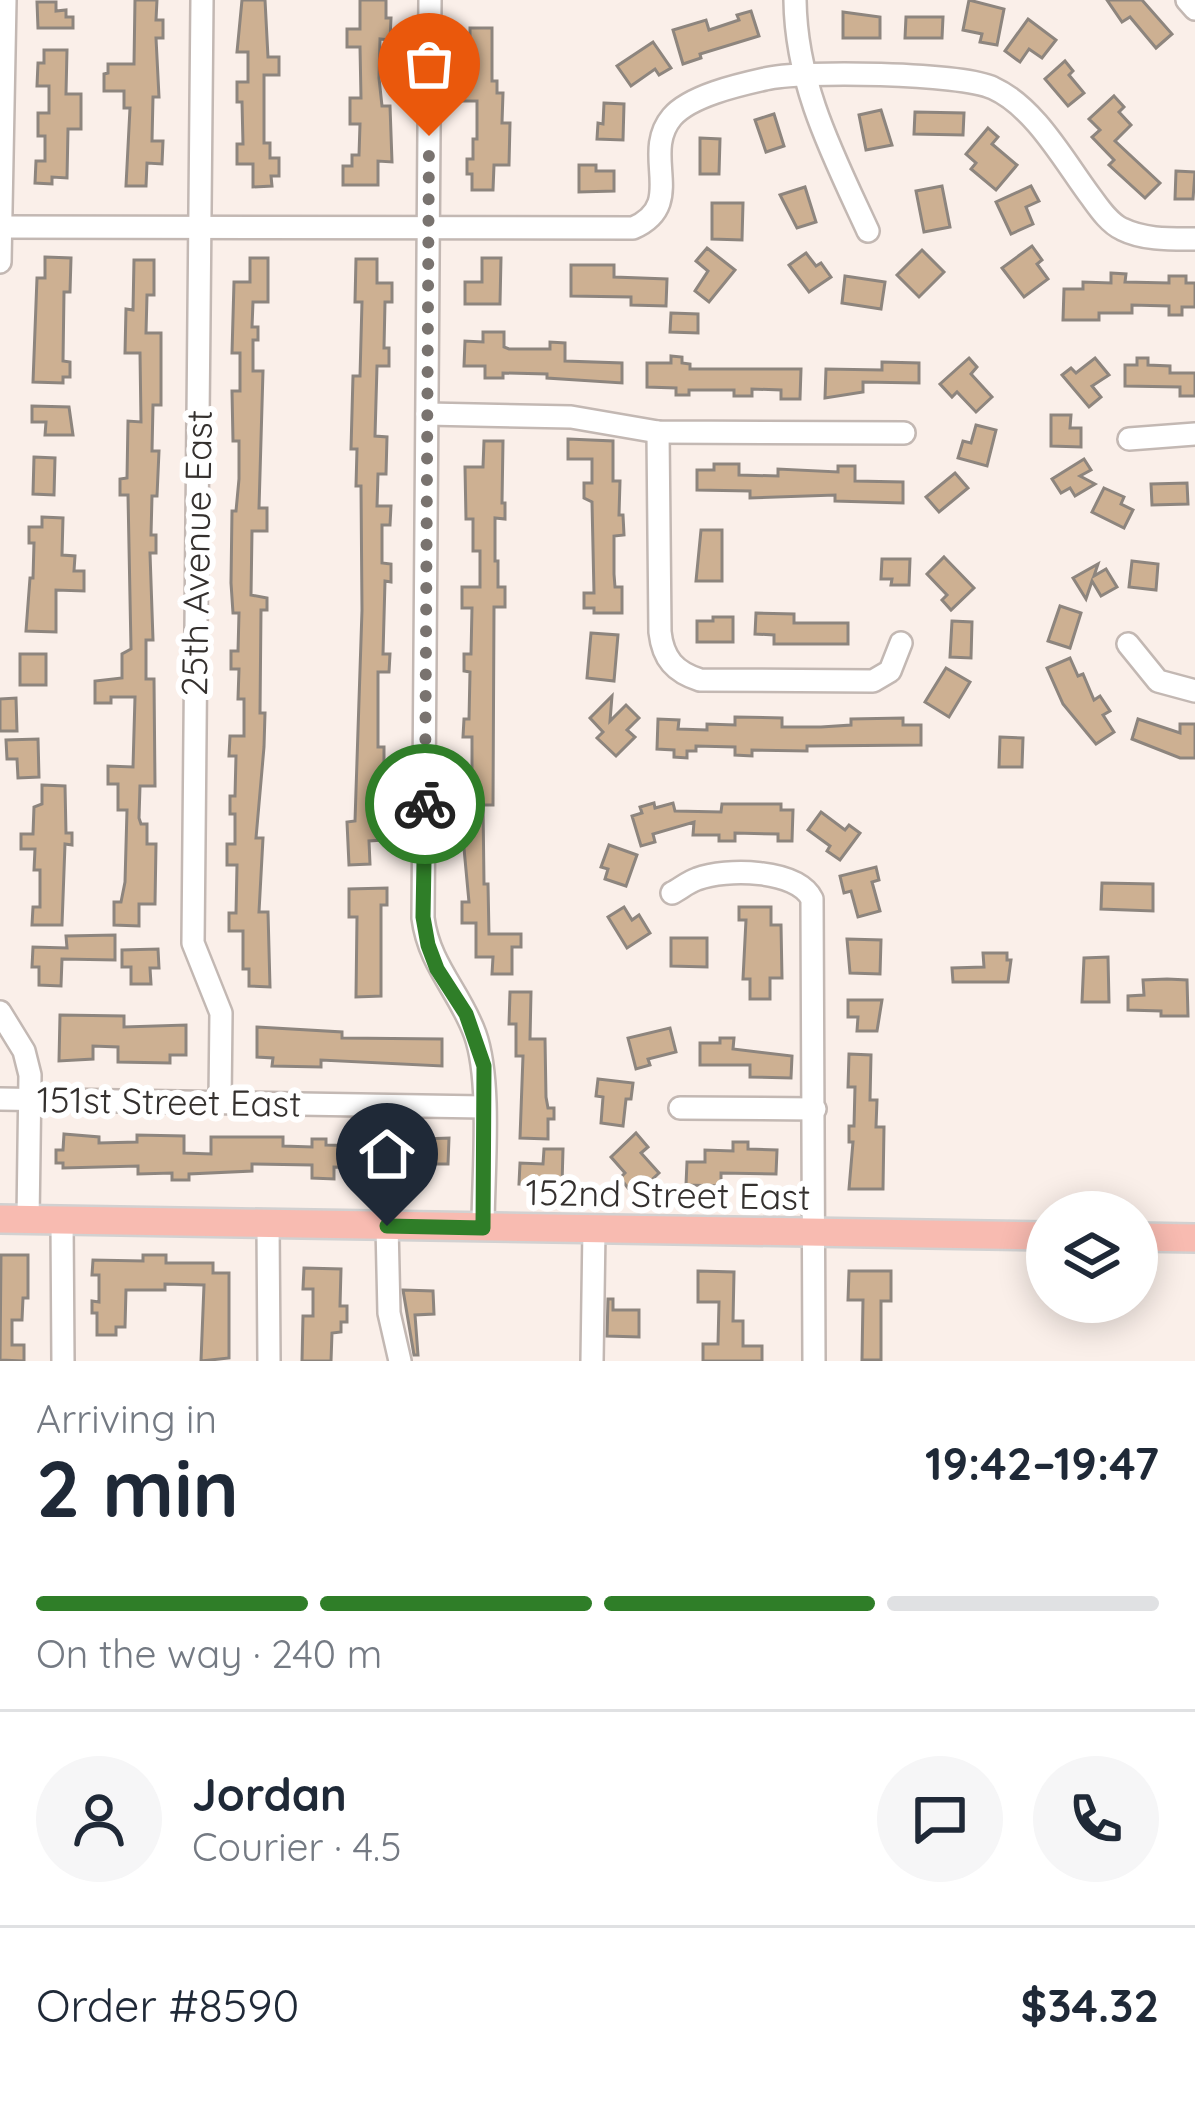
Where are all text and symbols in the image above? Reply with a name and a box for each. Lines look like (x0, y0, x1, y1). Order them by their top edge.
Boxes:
pin (378, 13, 480, 136)
icon: bag (396, 31, 462, 97)
street label: 25th Avenue East (171, 409, 221, 697)
courier (365, 744, 485, 864)
icon: bike (392, 771, 458, 837)
street label: 151st Street East (36, 1076, 302, 1126)
pin (336, 1103, 438, 1226)
icon: home (354, 1121, 420, 1187)
street label: 152nd Street East (525, 1169, 811, 1219)
map controls (1026, 1191, 1158, 1323)
button: layers (1026, 1191, 1158, 1323)
text: Arriving in (36, 1394, 217, 1443)
text: 19:42–19:47 (925, 1435, 1159, 1491)
text: 2 min (36, 1439, 239, 1537)
text: On the way · 240 m (36, 1629, 382, 1678)
button: person (36, 1756, 162, 1882)
button: chat (877, 1756, 1003, 1882)
button: phone (1033, 1756, 1159, 1882)
text: Jordan (192, 1766, 347, 1822)
text: Courier · 4.5 (192, 1822, 401, 1871)
text: Order #8590 (36, 1977, 299, 2033)
text: $34.32 (1021, 1977, 1159, 2033)

